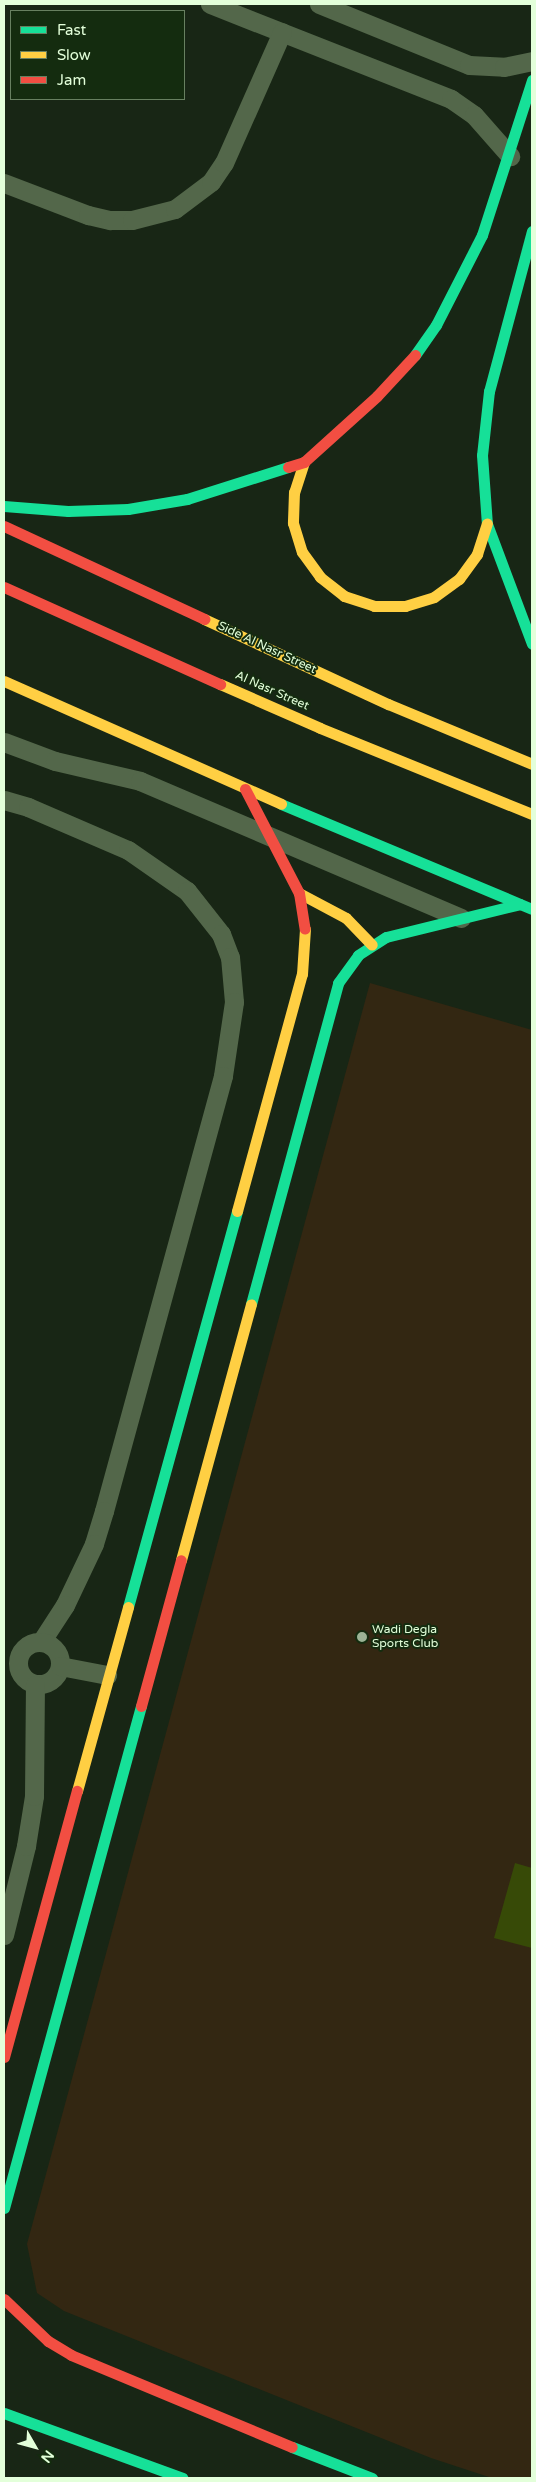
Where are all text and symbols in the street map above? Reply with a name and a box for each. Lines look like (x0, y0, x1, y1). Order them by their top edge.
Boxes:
legend (10, 10, 185, 100)
text: Fast (57, 21, 86, 39)
text: Slow (57, 46, 91, 64)
text: Jam (57, 71, 86, 89)
street label: Side Al Nasr Street (216, 619, 318, 677)
street label: Al Nasr Street (233, 668, 311, 714)
place label: Wadi Degla Sports Club (372, 1623, 438, 1651)
marker: Wadi Degla Sports Club (356, 1631, 368, 1643)
north arrow (10, 2422, 60, 2472)
text: N (37, 2447, 57, 2466)

